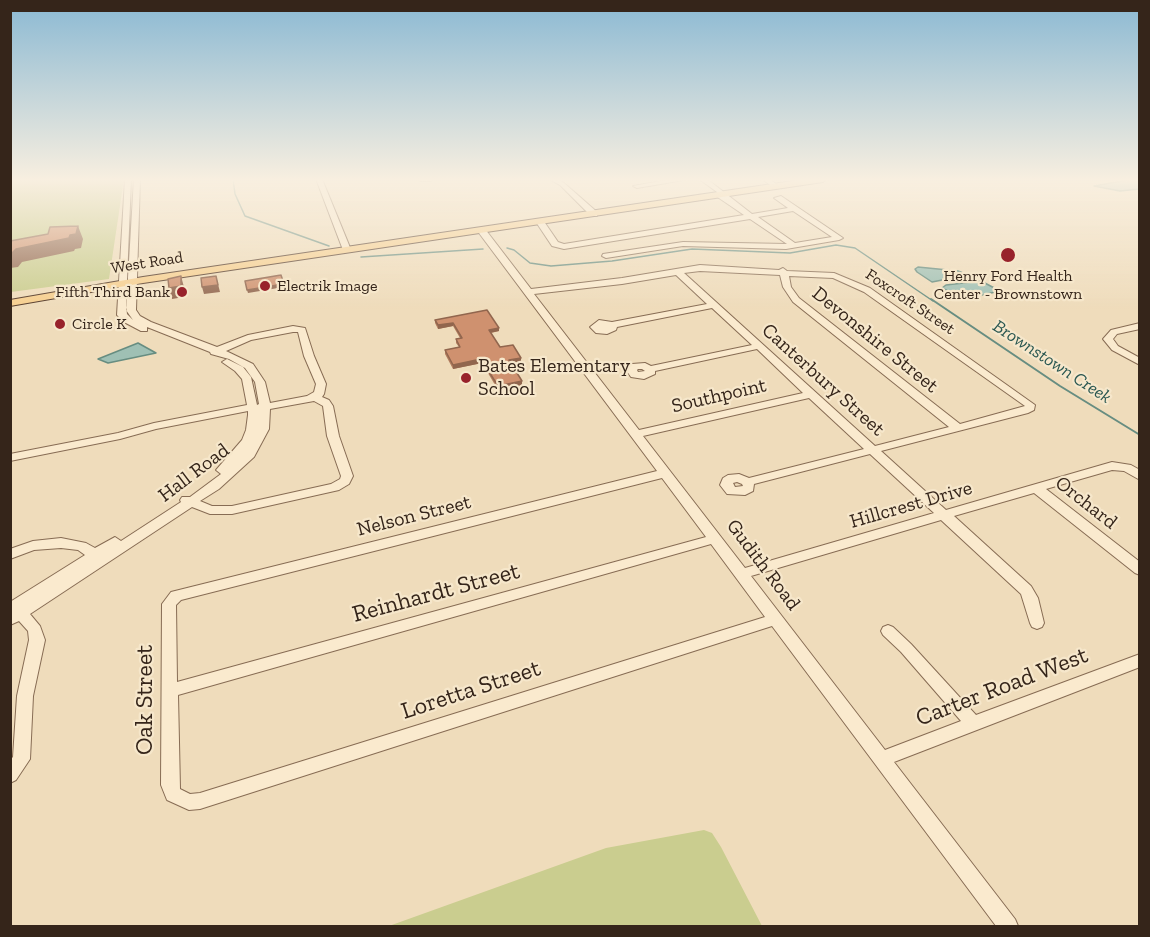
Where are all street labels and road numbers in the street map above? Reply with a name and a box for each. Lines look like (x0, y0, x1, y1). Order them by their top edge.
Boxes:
street label: West Road (110, 248, 184, 278)
street label: Foxcroft Street (862, 265, 958, 339)
street label: Devonshire Street (807, 282, 943, 398)
street label: Canterbury Street (757, 319, 889, 441)
street label: Southpoint (669, 373, 769, 419)
street label: Hall Road (154, 439, 234, 507)
street label: Orchard (1050, 471, 1122, 535)
street label: Hillcrest Drive (847, 476, 975, 534)
street label: Nelson Street (354, 490, 474, 542)
street label: Gudith Road (721, 515, 805, 615)
street label: Reinhardt Street (349, 557, 523, 629)
street label: Carter Road West (912, 641, 1092, 733)
street label: Oak Street (131, 645, 159, 755)
street label: Loretta Street (398, 654, 544, 726)

